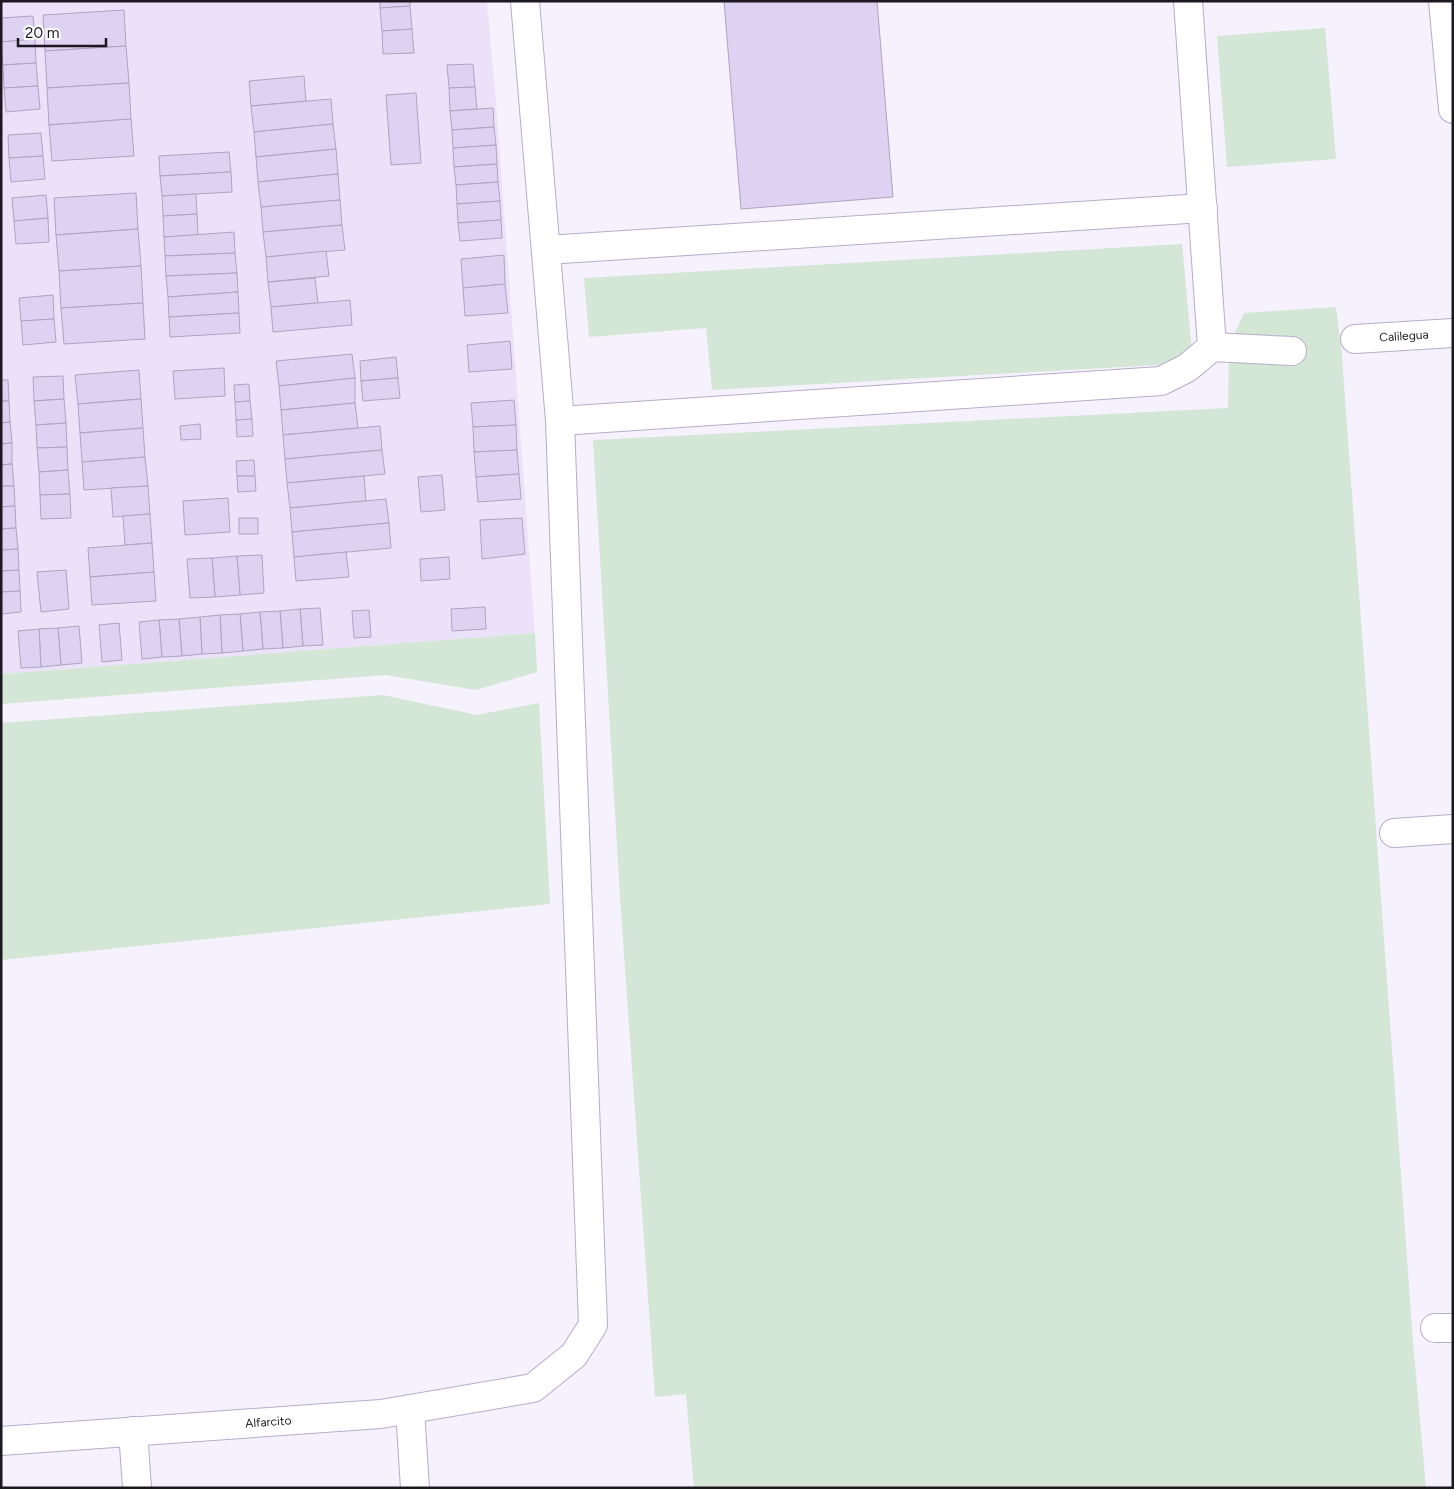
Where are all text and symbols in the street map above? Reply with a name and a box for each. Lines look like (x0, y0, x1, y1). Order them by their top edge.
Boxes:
scale bar (18, 15, 105, 47)
text: 20 m (25, 24, 59, 42)
street label: Calilegua (1379, 328, 1429, 344)
street label: Alfarcito (245, 1413, 292, 1431)

